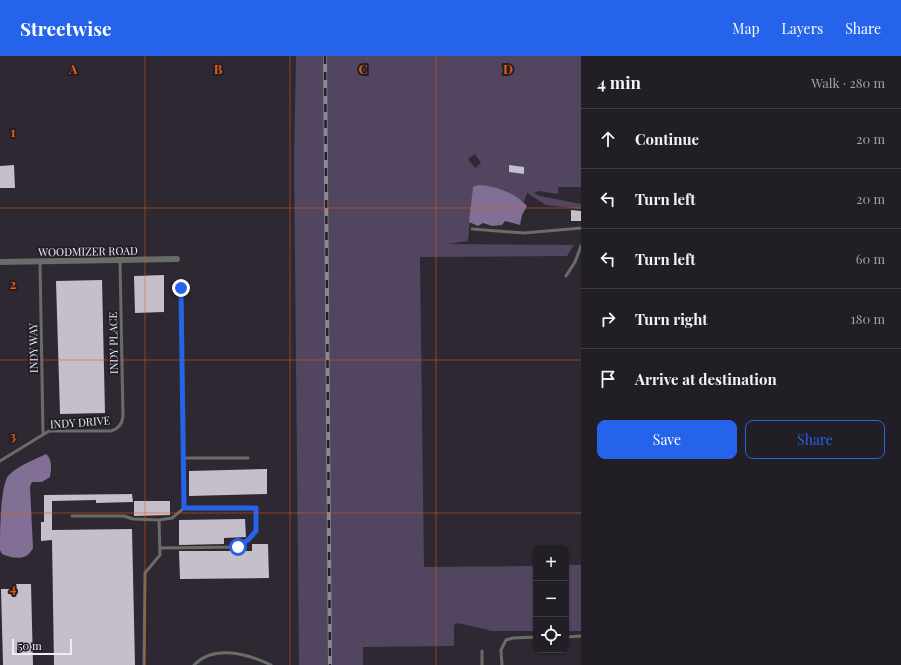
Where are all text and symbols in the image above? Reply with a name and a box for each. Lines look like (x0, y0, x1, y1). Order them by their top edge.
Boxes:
text: Streetwise (20, 15, 112, 41)
text: Map (732, 19, 760, 38)
text: Layers (782, 19, 823, 38)
text: Share (845, 19, 881, 38)
text: A (68, 60, 78, 77)
text: B (214, 60, 223, 77)
text: C (358, 60, 368, 77)
text: D (503, 60, 513, 77)
text: 4 min (597, 71, 641, 93)
text: Walk · 280 m (811, 74, 885, 91)
text: 1 (11, 123, 16, 140)
icon: ahead (597, 128, 619, 150)
text: Continue (635, 129, 699, 149)
text: 20 m (856, 130, 885, 147)
icon: left (597, 188, 619, 210)
text: Turn left (635, 189, 696, 209)
text: 20 m (856, 190, 885, 207)
street label: WOODMIZER ROAD (37, 243, 138, 259)
icon: left (597, 248, 619, 270)
text: Turn left (635, 249, 696, 269)
text: 60 m (856, 250, 885, 267)
text: 2 (10, 275, 17, 292)
route end (172, 279, 190, 297)
icon: right (597, 308, 619, 330)
text: Turn right (635, 309, 708, 329)
text: 180 m (851, 310, 885, 327)
street label: INDY PLACE (105, 312, 121, 374)
street label: INDY WAY (25, 322, 41, 373)
icon: arrive (597, 368, 619, 390)
text: Arrive at destination (635, 369, 777, 389)
street label: INDY DRIVE (49, 412, 111, 432)
button: Save (597, 420, 737, 459)
button: Share (745, 420, 885, 459)
text: 3 (10, 427, 16, 444)
route start (229, 538, 247, 556)
map controls (533, 545, 569, 653)
button: + (533, 545, 569, 581)
text: 4 (10, 579, 17, 596)
button: − (533, 581, 569, 617)
button: locate (533, 617, 569, 653)
scale bar (12, 637, 72, 656)
text: 50 m (18, 638, 42, 653)

